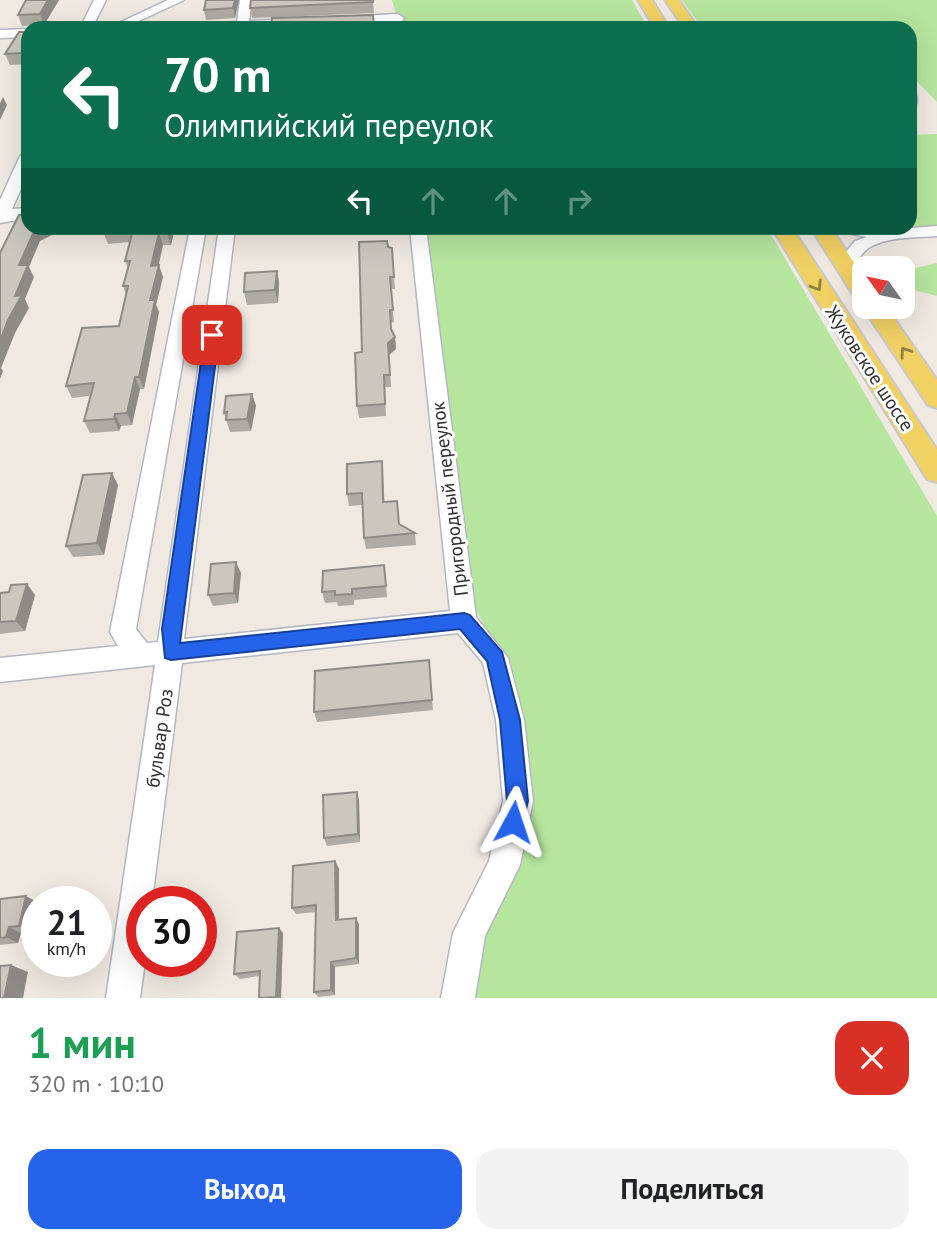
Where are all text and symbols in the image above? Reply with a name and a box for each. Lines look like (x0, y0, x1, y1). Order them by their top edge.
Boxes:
text: 70 m (164, 42, 271, 106)
icon: left (49, 49, 140, 140)
text: Олимпийский переулок (164, 104, 494, 146)
icon: left (341, 182, 379, 220)
icon: ahead (414, 182, 452, 220)
icon: ahead (487, 182, 525, 220)
icon: right (560, 182, 598, 220)
north arrow (852, 256, 915, 318)
map controls (852, 256, 915, 319)
one-way arrow (809, 278, 822, 291)
street label: Жуковское шоссе (820, 300, 920, 435)
pin (182, 305, 242, 365)
icon: arrive (193, 316, 231, 354)
one-way arrow (901, 347, 913, 360)
street label: Пригородный переулок (425, 400, 473, 598)
street label: бульвар Роз (140, 687, 178, 789)
position arrow (476, 785, 550, 859)
speed limit sign: 30 (126, 886, 217, 977)
text: 21 (47, 899, 86, 945)
text: km/h (47, 937, 86, 960)
text: 1 мин (28, 1015, 136, 1070)
button: close (835, 1021, 909, 1095)
text: 320 m · 10:10 (28, 1069, 164, 1098)
button: Выход (28, 1149, 462, 1229)
button: Поделиться (476, 1149, 909, 1229)

